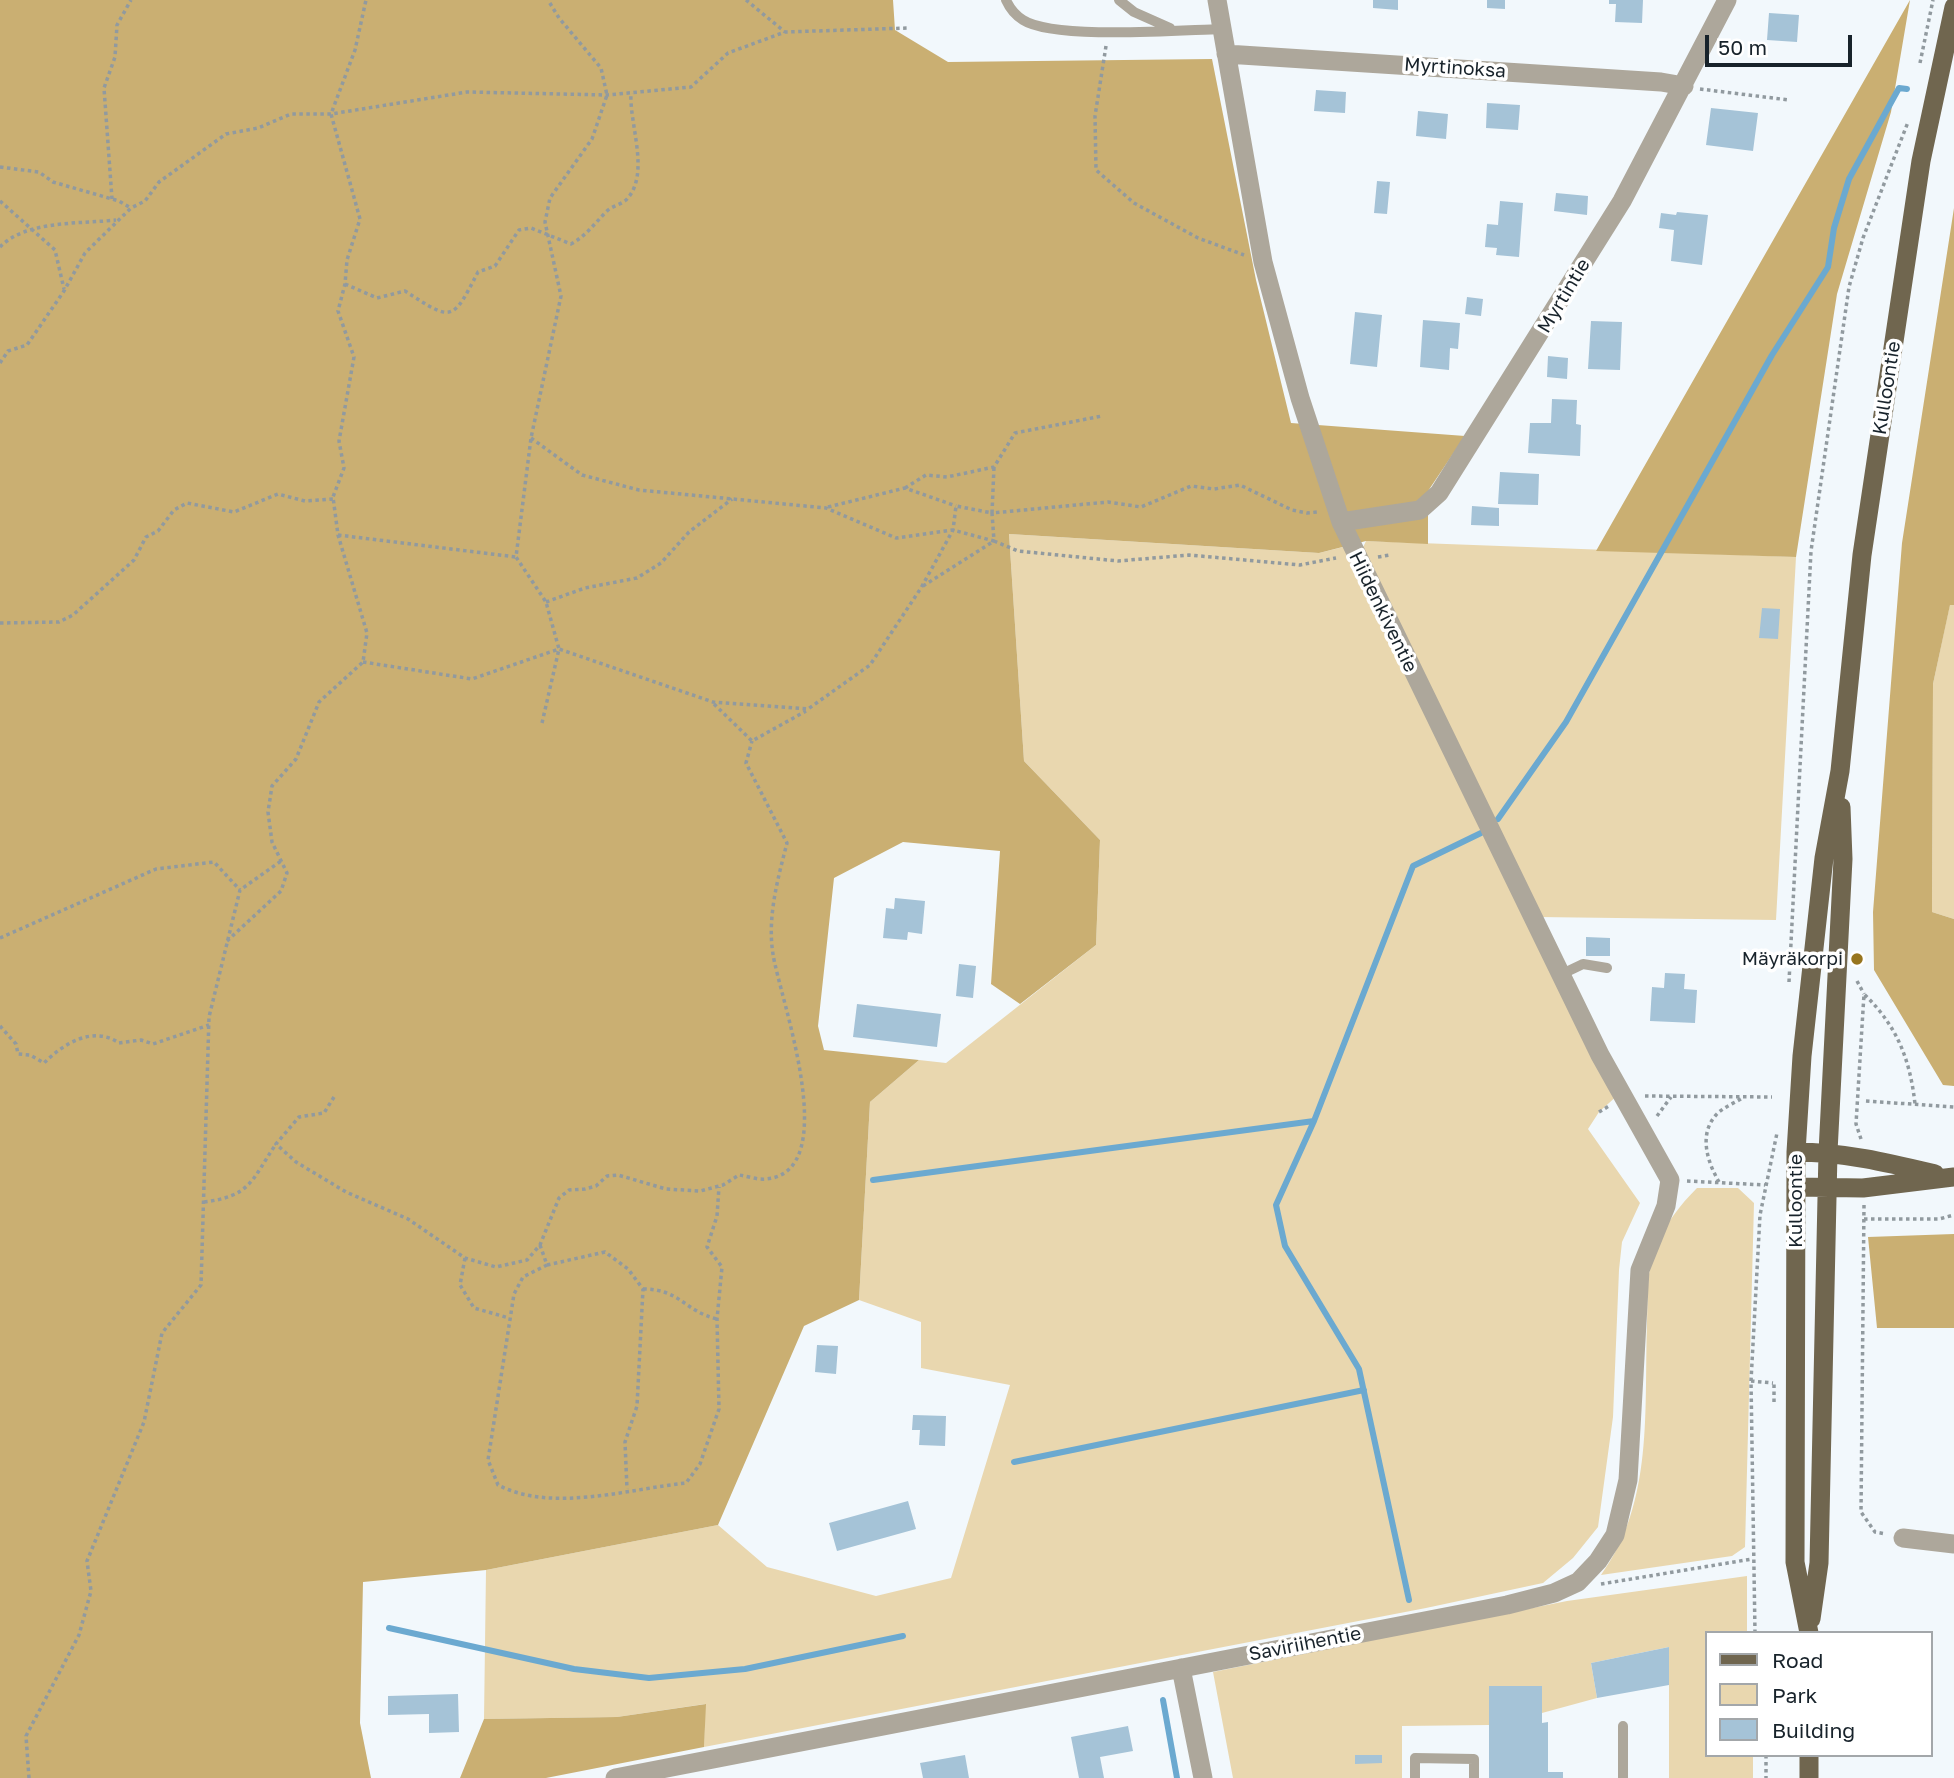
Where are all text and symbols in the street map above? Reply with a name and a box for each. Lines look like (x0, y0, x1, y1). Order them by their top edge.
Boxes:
scale bar (1709, 21, 1856, 65)
text: 50 m (1718, 34, 1767, 60)
street label: Myrtinoksa (1403, 53, 1507, 83)
street label: Myrtintie (1533, 255, 1595, 337)
street label: Kulloontie (1868, 340, 1906, 436)
street label: Hiidenkiventie (1344, 548, 1422, 676)
place label: Mäyräkorpi (1742, 948, 1843, 970)
marker: Mäyräkorpi (1849, 951, 1865, 967)
street label: Kulloontie (1785, 1154, 1807, 1248)
street label: Saviriihentie (1247, 1622, 1363, 1666)
legend (1706, 1631, 1933, 1757)
text: Road (1772, 1647, 1823, 1673)
text: Park (1772, 1682, 1817, 1708)
text: Building (1772, 1717, 1855, 1743)

